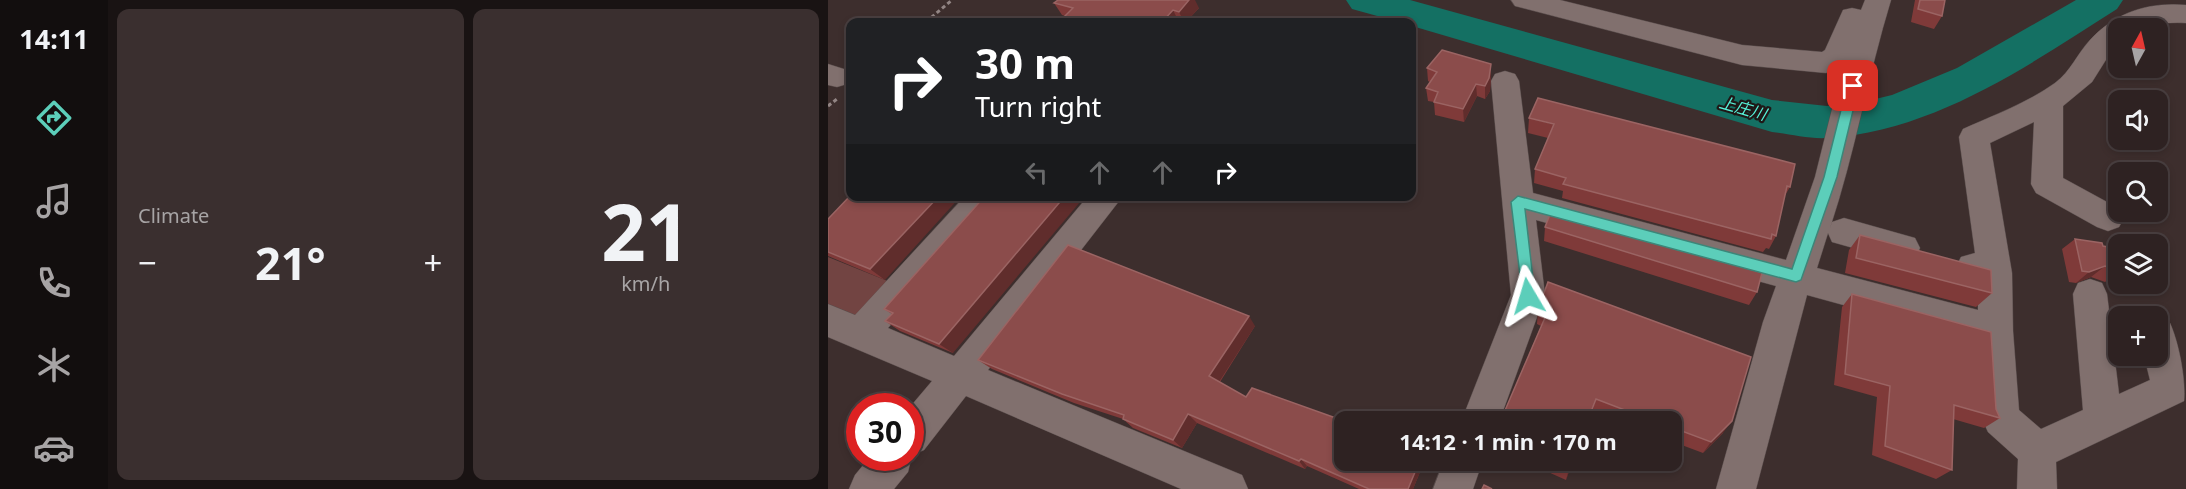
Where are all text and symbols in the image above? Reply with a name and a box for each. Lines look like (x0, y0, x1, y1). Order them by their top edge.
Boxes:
north arrow (2108, 18, 2168, 78)
map controls (2108, 18, 2168, 366)
text: 14:11 (19, 20, 89, 57)
text: 30 m (975, 34, 1075, 91)
icon: right (876, 42, 954, 120)
pin (1827, 60, 1878, 111)
icon: arrive (1836, 69, 1869, 102)
text: Turn right (975, 88, 1101, 125)
button: sound (2108, 90, 2168, 150)
water label: 上庄川 (1717, 91, 1771, 126)
icon: directions (33, 97, 75, 139)
icon: left (1020, 156, 1053, 189)
icon: ahead (1083, 156, 1116, 189)
icon: ahead (1146, 156, 1179, 189)
icon: right (1209, 156, 1242, 189)
button: search (2108, 162, 2168, 222)
text: 21 (601, 178, 690, 284)
icon: music (33, 180, 75, 222)
text: Climate (138, 202, 209, 229)
text: 21° (255, 232, 326, 293)
button: layers (2108, 234, 2168, 294)
text: − (138, 240, 157, 285)
text: + (424, 240, 443, 285)
icon: phone (33, 262, 75, 304)
position arrow (1496, 264, 1560, 328)
text: km/h (621, 270, 670, 297)
button: + (2108, 306, 2168, 366)
icon: climate (33, 344, 75, 386)
speed limit sign: 30 (846, 393, 924, 471)
text: 14:12 · 1 min · 170 m (1399, 426, 1617, 456)
icon: car (33, 427, 75, 469)

